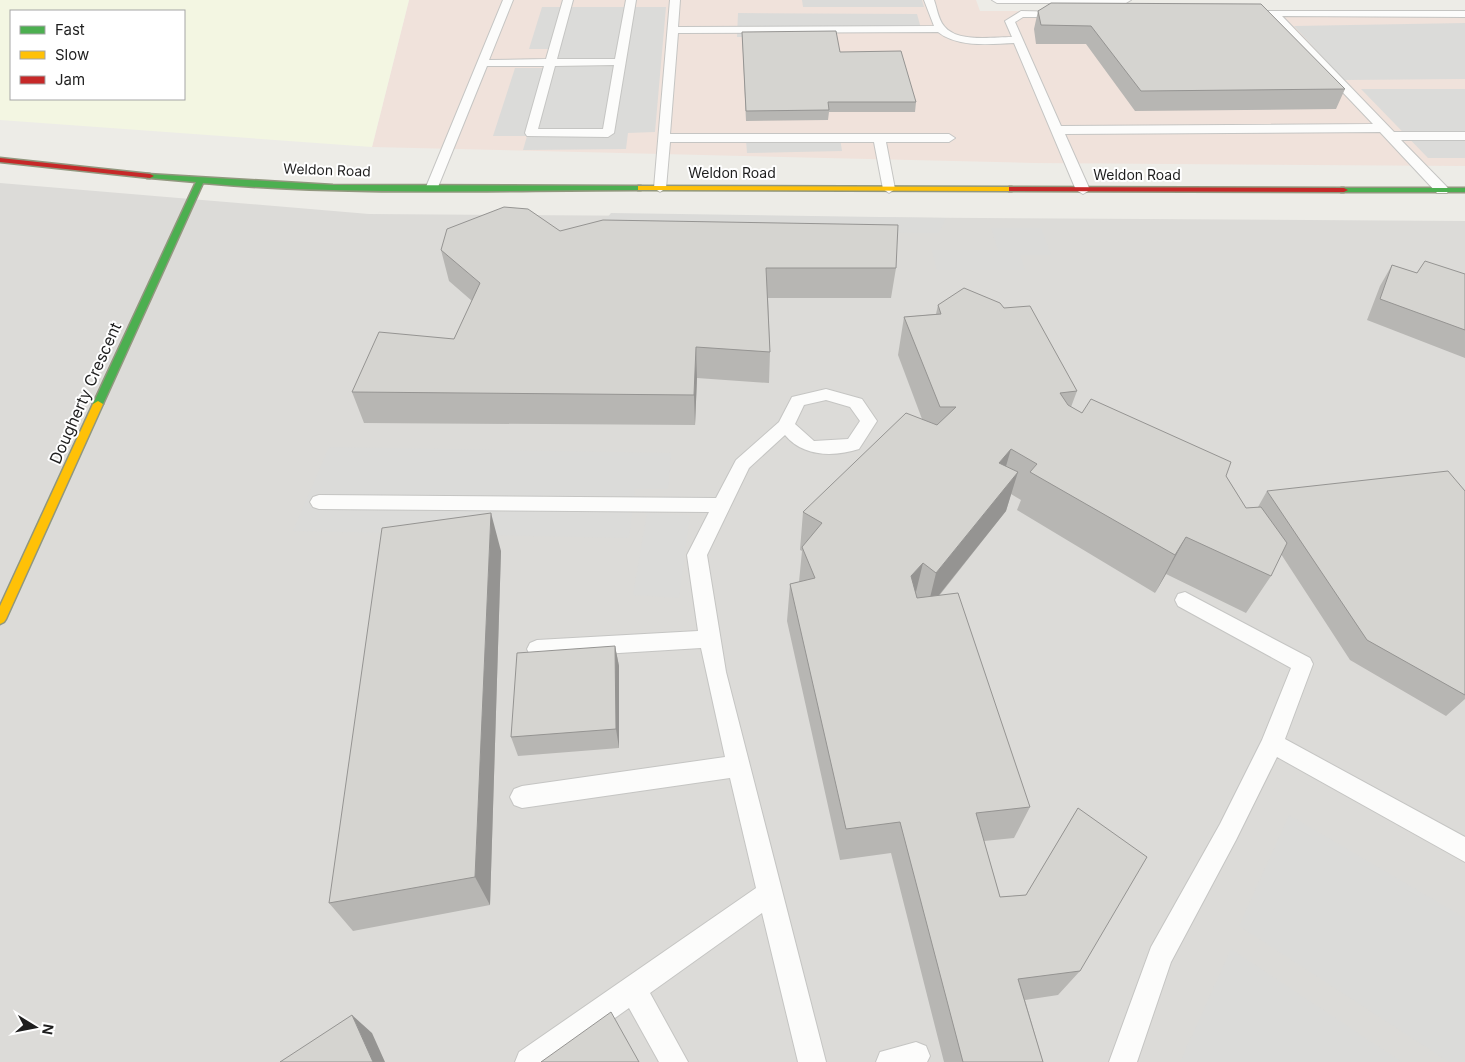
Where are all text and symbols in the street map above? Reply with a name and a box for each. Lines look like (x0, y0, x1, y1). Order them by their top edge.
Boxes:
legend (10, 10, 185, 100)
text: Fast (55, 20, 85, 39)
text: Slow (55, 45, 89, 64)
text: Jam (55, 70, 85, 89)
street label: Weldon Road (283, 159, 371, 180)
street label: Weldon Road (688, 164, 776, 181)
street label: Weldon Road (1093, 166, 1181, 183)
street label: Dougherty Crescent (45, 319, 125, 467)
north arrow (10, 1002, 60, 1052)
text: N (39, 1023, 58, 1036)

